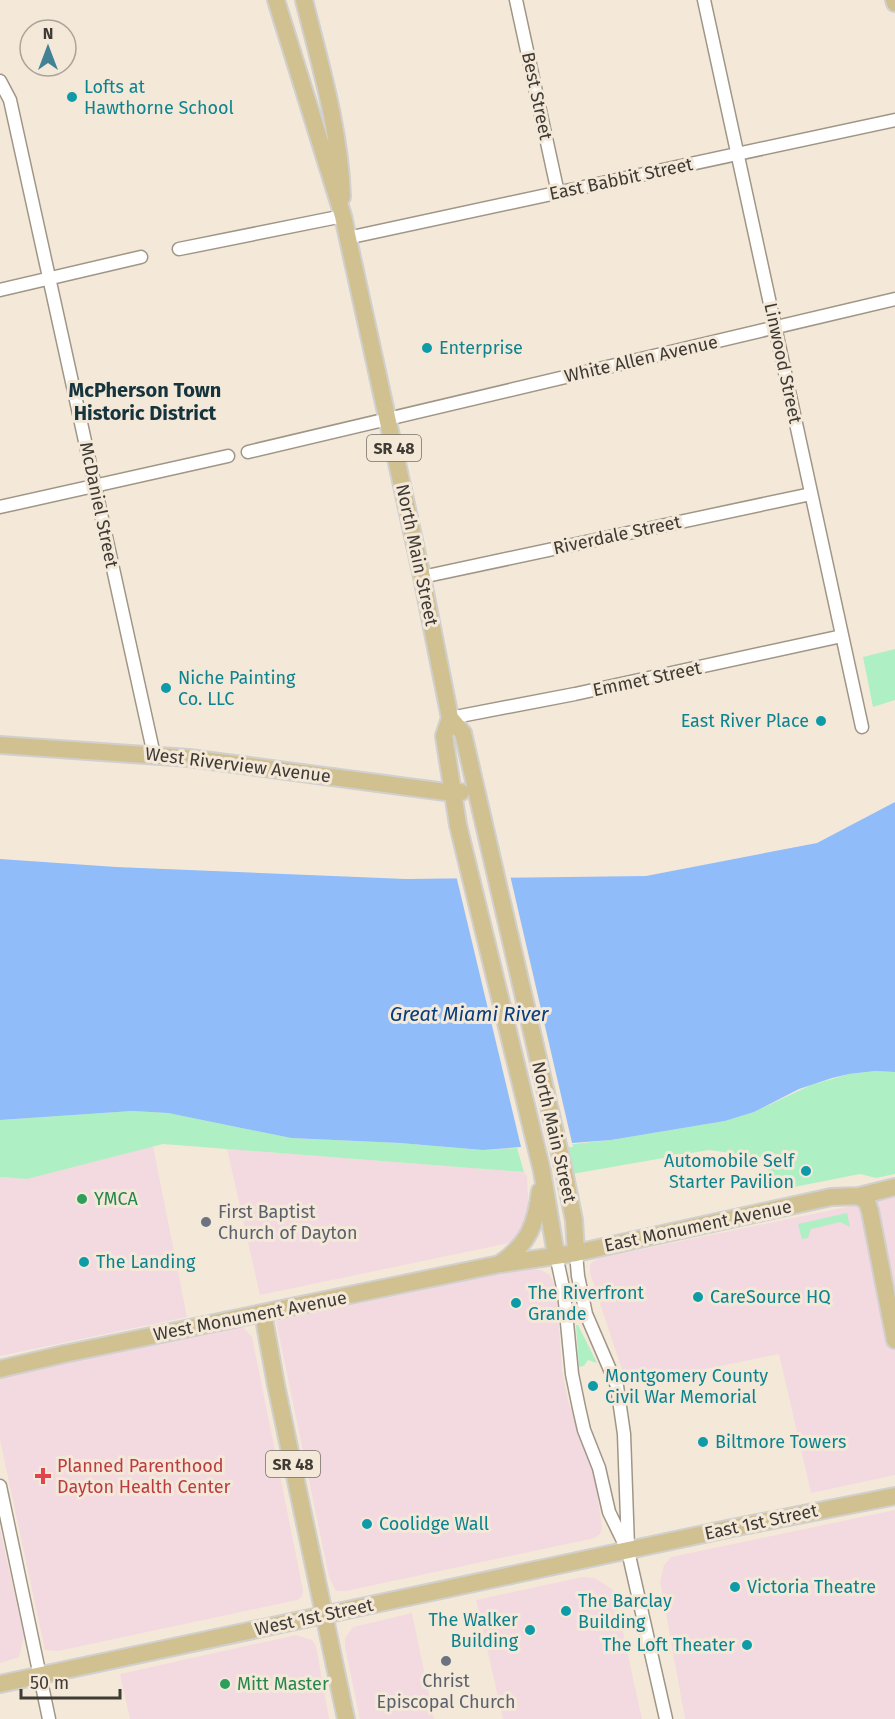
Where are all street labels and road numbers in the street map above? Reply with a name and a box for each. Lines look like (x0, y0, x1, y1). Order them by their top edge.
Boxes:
street label: Best Street (517, 50, 557, 142)
street label: East Babbit Street (547, 153, 695, 205)
street label: Linwood Street (759, 301, 807, 426)
street label: White Allen Avenue (562, 331, 720, 387)
road number: SR 48 (367, 435, 421, 461)
street label: McDaniel Street (75, 440, 123, 570)
street label: North Main Street (391, 482, 443, 628)
street label: Riverdale Street (551, 511, 683, 559)
street label: Emmet Street (591, 657, 704, 701)
street label: West Riverview Avenue (144, 743, 332, 787)
street label: North Main Street (527, 1059, 581, 1205)
street label: East Monument Avenue (602, 1195, 794, 1257)
street label: West Monument Avenue (151, 1286, 349, 1346)
road number: SR 48 (266, 1451, 320, 1477)
street label: East 1st Street (702, 1499, 820, 1545)
street label: West 1st Street (253, 1594, 376, 1640)

